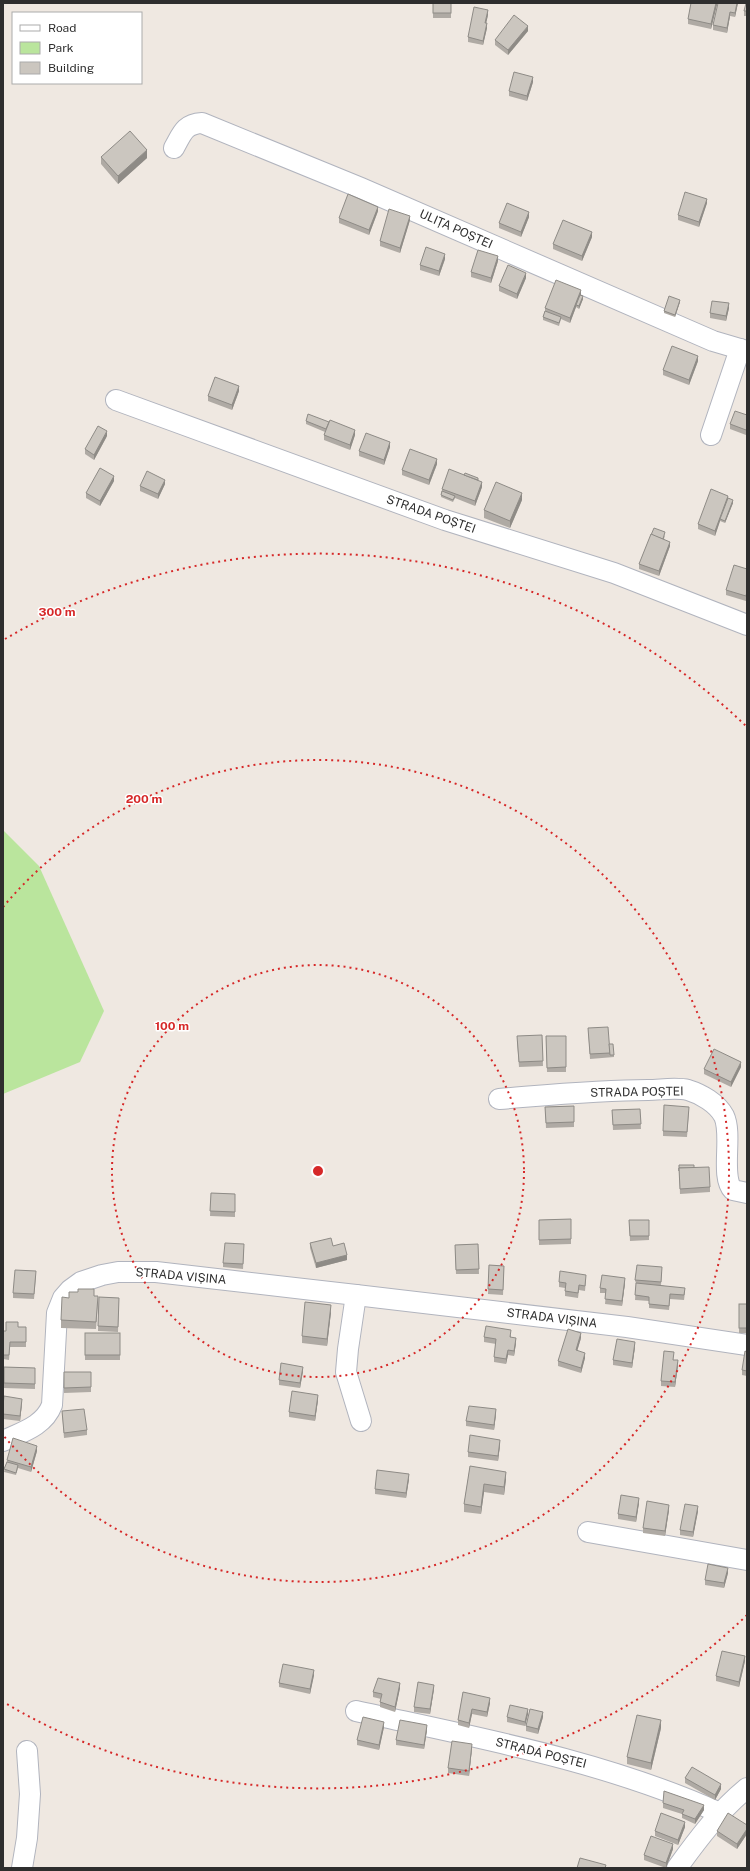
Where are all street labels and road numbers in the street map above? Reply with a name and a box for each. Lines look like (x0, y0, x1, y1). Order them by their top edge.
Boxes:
street label: ULIȚA POȘTEI (417, 207, 495, 251)
street label: STRADA POȘTEI (385, 492, 477, 536)
street label: STRADA POȘTEI (590, 1084, 684, 1100)
street label: STRADA VIȘINA (135, 1265, 228, 1287)
street label: STRADA VIȘINA (506, 1305, 599, 1331)
street label: STRADA POȘTEI (494, 1735, 588, 1771)

